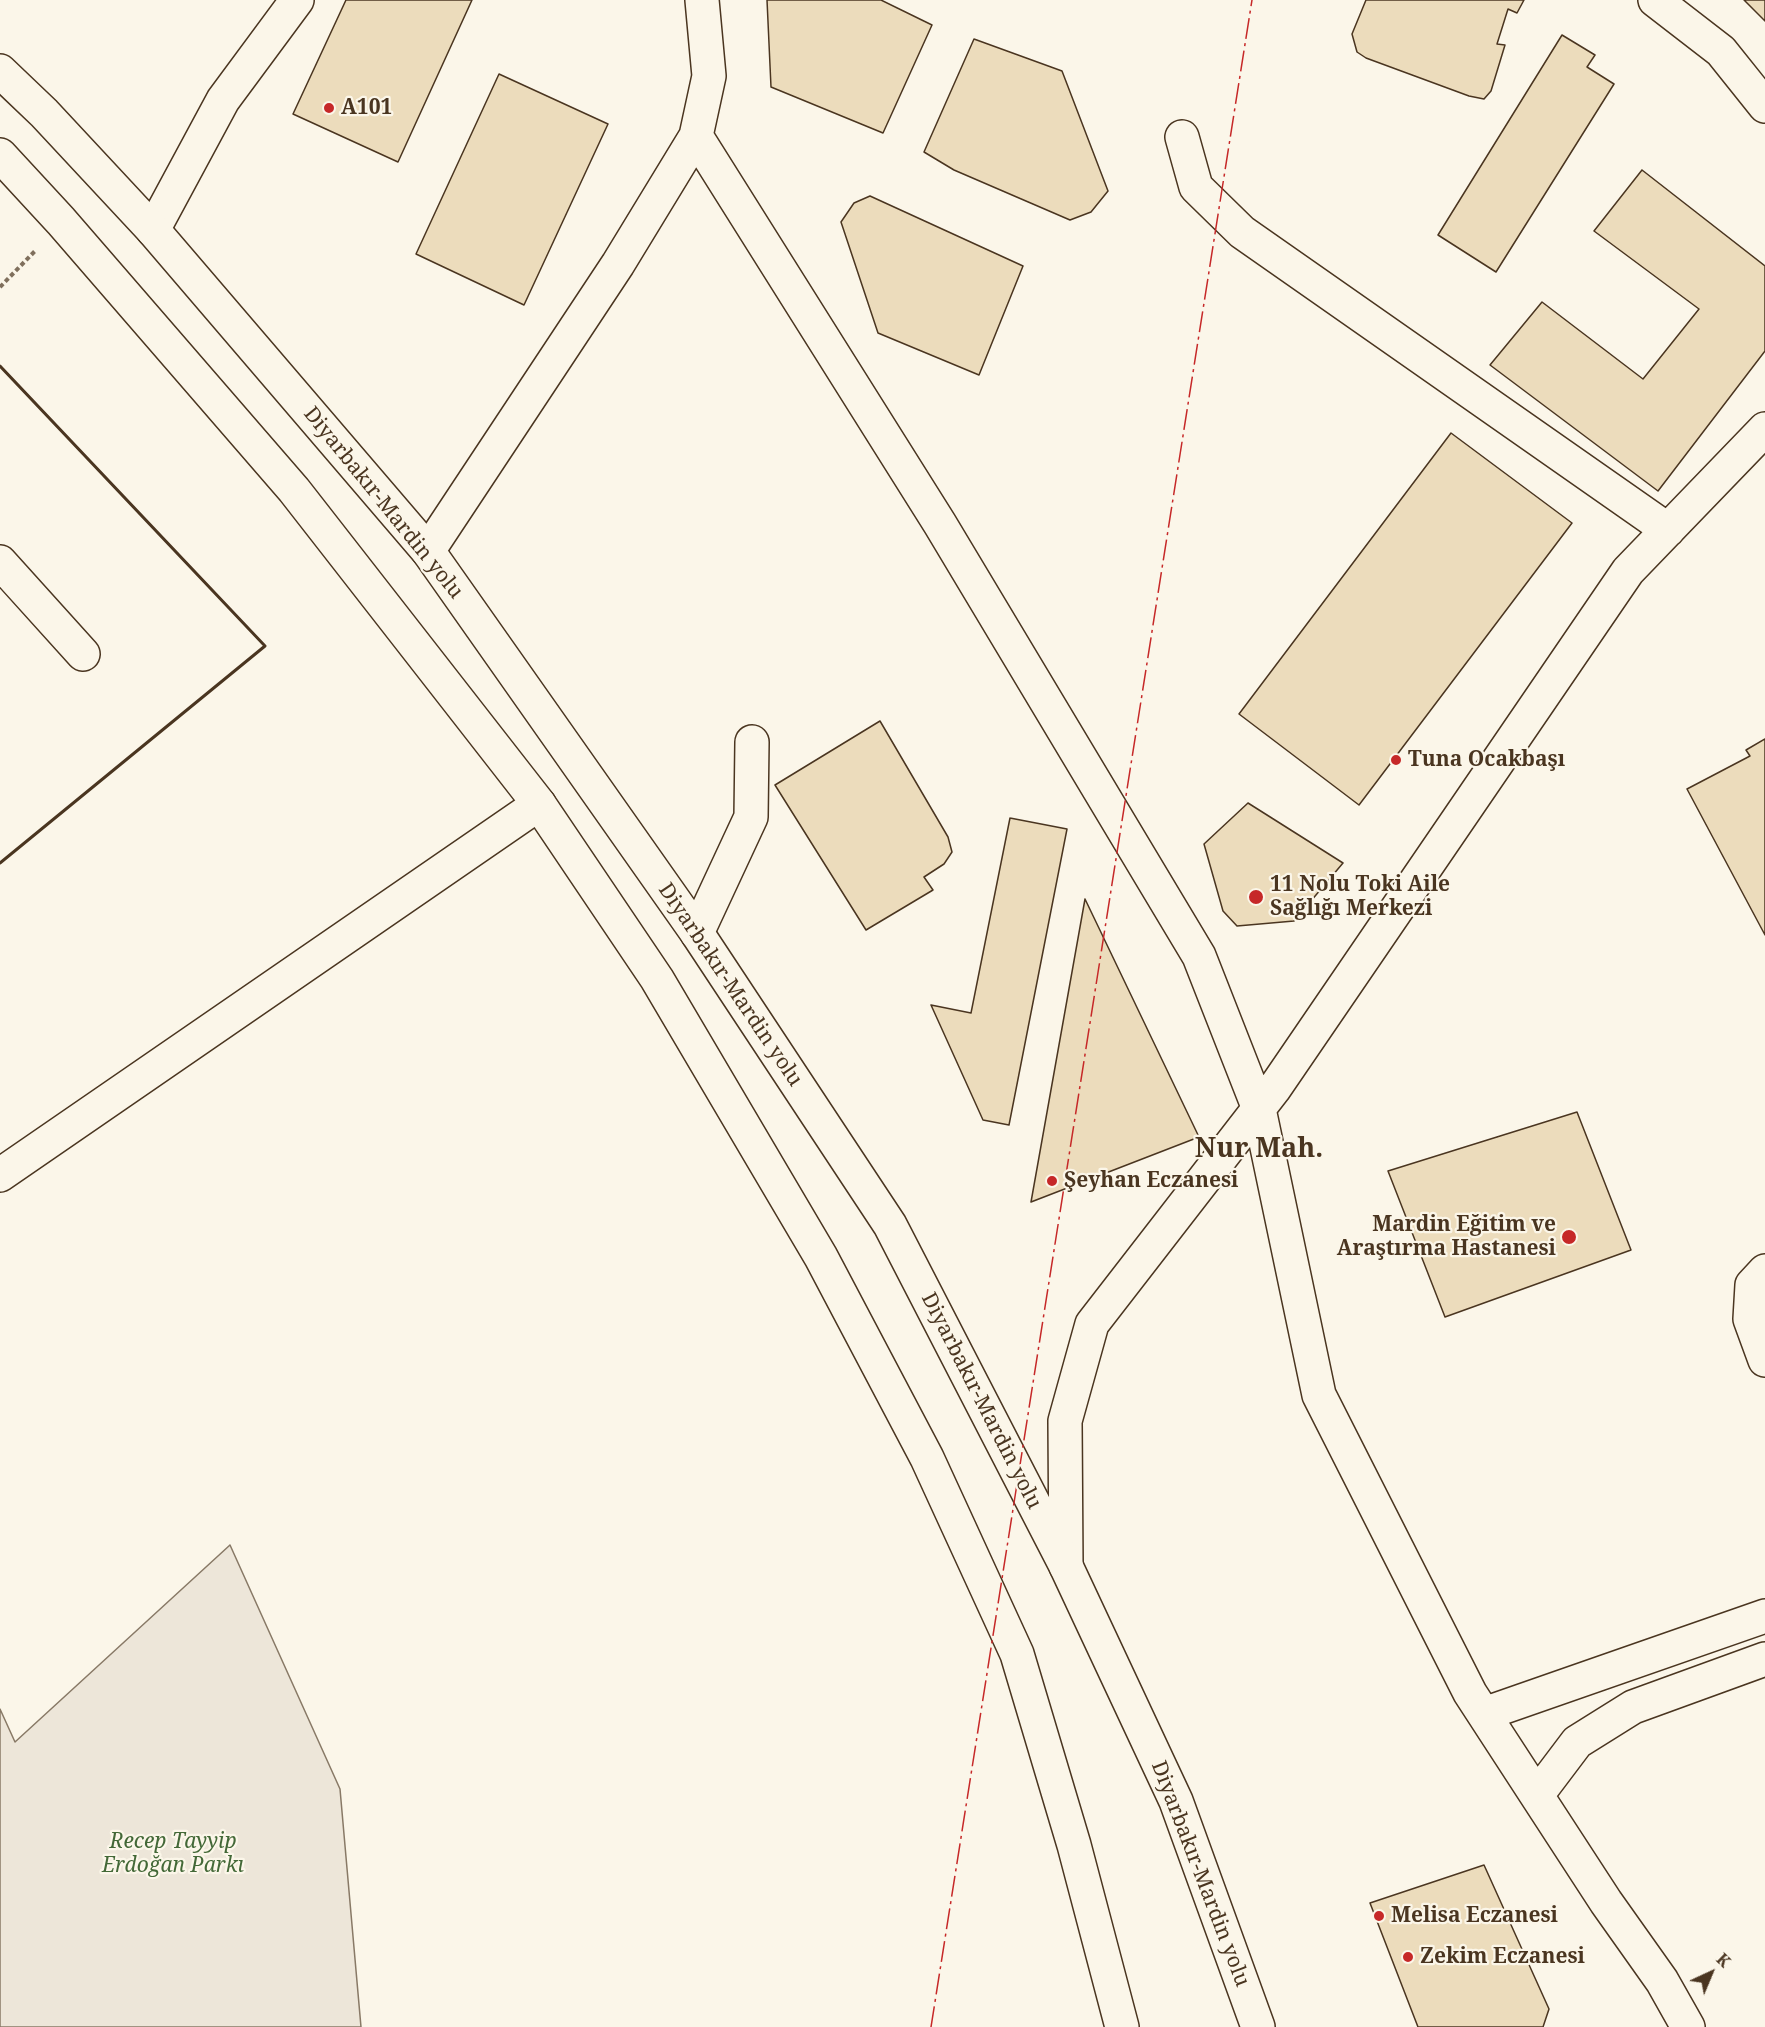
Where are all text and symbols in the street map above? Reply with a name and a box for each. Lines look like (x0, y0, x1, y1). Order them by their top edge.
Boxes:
place label: A101 (341, 95, 392, 121)
marker: A101 (322, 101, 336, 115)
street label: Diyarbakır-Mardin yolu (298, 402, 468, 604)
place label: Tuna Ocakbaşı (1408, 747, 1565, 773)
marker: Tuna Ocakbaşı (1389, 753, 1403, 767)
place label: 11 Nolu Toki Aile Sağlığı Merkezi (1270, 872, 1450, 922)
street label: Diyarbakır-Mardin yolu (653, 879, 807, 1091)
marker: 11 Nolu Toki Aile Sağlığı Merkezi (1247, 888, 1265, 906)
district label: Nur Mah. (1195, 1133, 1323, 1165)
place label: Şeyhan Eczanesi (1064, 1168, 1238, 1194)
marker: Şeyhan Eczanesi (1045, 1174, 1059, 1188)
place label: Mardin Eğitim ve Araştırma Hastanesi (1337, 1212, 1556, 1262)
marker: Mardin Eğitim ve Araştırma Hastanesi (1560, 1228, 1578, 1246)
street label: Diyarbakır-Mardin yolu (915, 1289, 1047, 1513)
street label: Diyarbakır-Mardin yolu (1145, 1758, 1255, 1990)
park label: Recep Tayyip Erdoğan Parkı (102, 1829, 244, 1879)
place label: Melisa Eczanesi (1391, 1903, 1558, 1929)
marker: Melisa Eczanesi (1372, 1909, 1386, 1923)
north arrow (1681, 1943, 1741, 2003)
place label: Zekim Eczanesi (1420, 1944, 1585, 1970)
text: K (1712, 1948, 1735, 1972)
marker: Zekim Eczanesi (1401, 1950, 1415, 1964)

